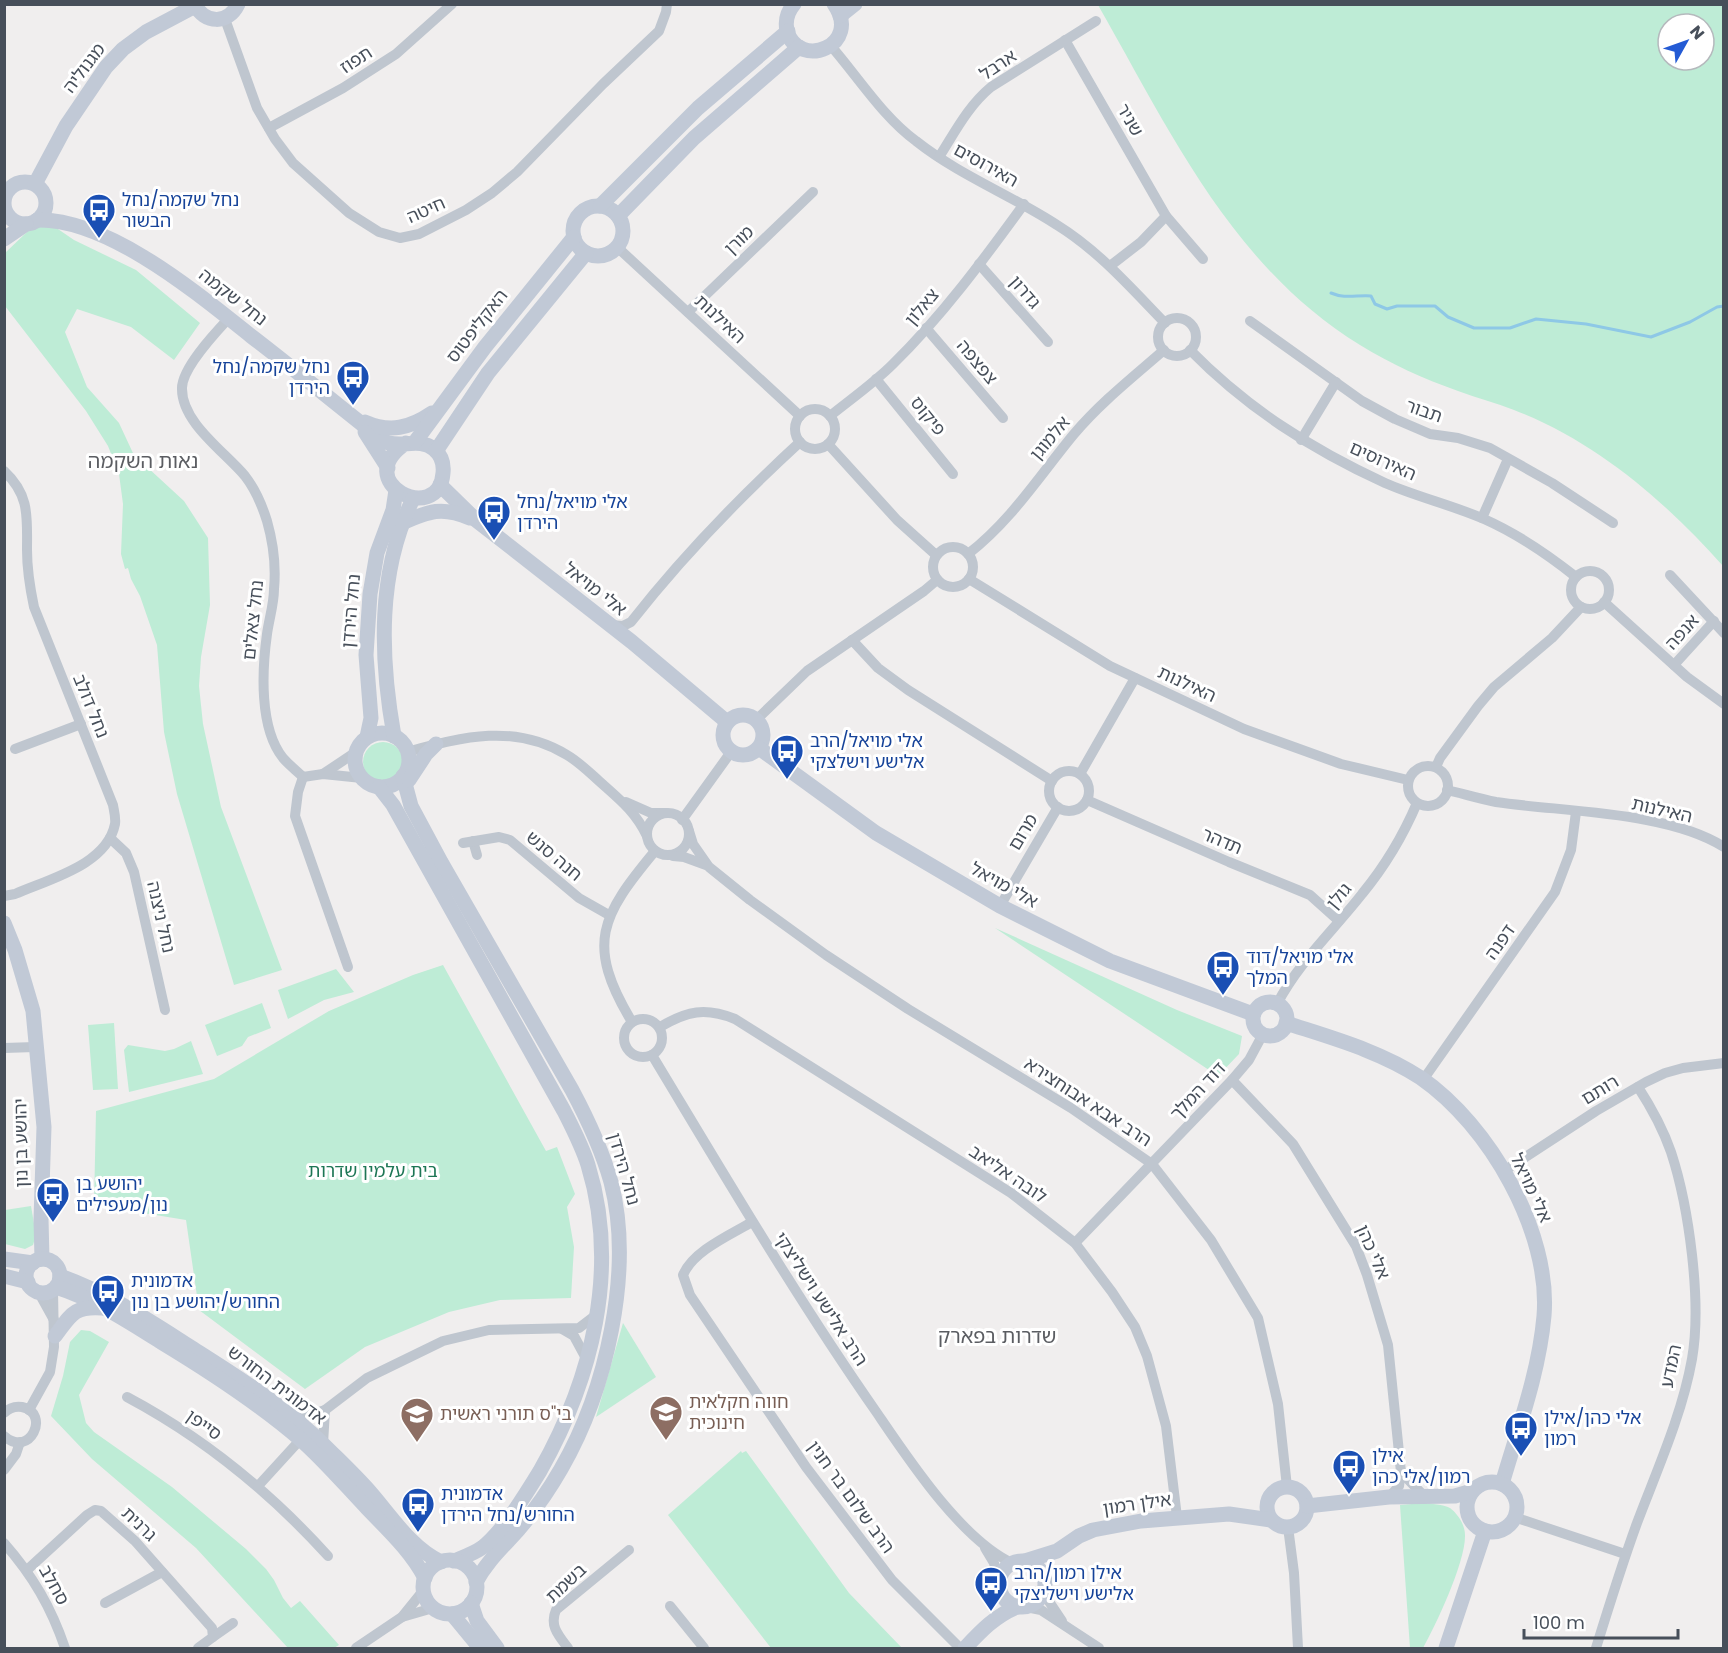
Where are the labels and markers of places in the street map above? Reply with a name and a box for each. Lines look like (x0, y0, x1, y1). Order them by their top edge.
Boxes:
place label: נחל שקמה/נחל הבשור (122, 187, 239, 233)
bus stop icon: נחל שקמה/נחל הבשור (81, 192, 117, 239)
place label: נחל שקמה/נחל הירדן (213, 354, 330, 400)
bus stop icon: נחל שקמה/נחל הירדן (335, 359, 371, 406)
place label: אלי מויאל/נחל הירדן (517, 489, 628, 535)
bus stop icon: אלי מויאל/נחל הירדן (476, 494, 512, 541)
place label: אלי מויאל/הרב אלישע וישלצקי (810, 728, 924, 774)
bus stop icon: אלי מויאל/הרב אלישע וישלצקי (769, 733, 805, 780)
place label: אלי מויאל/דוד המלך (1246, 944, 1354, 990)
bus stop icon: אלי מויאל/דוד המלך (1205, 949, 1241, 996)
place label: יהושע בן נון/מעפילים (76, 1171, 168, 1217)
bus stop icon: יהושע בן נון/מעפילים (35, 1176, 71, 1223)
place label: אדמונית החורש/יהושע בן נון (131, 1268, 280, 1314)
bus stop icon: אדמונית החורש/יהושע בן נון (90, 1273, 126, 1320)
place label: חווה חקלאית חינוכית (689, 1389, 789, 1435)
school or university icon: חווה חקלאית חינוכית (648, 1394, 684, 1441)
school or university icon: בי"ס תורני ראשית (399, 1396, 435, 1443)
place label: בי"ס תורני ראשית (440, 1401, 572, 1426)
place label: אלי כהן/אילן רמון (1544, 1405, 1641, 1451)
bus stop icon: אלי כהן/אילן רמון (1503, 1410, 1539, 1457)
place label: אילן רמון/אלי כהן (1372, 1443, 1470, 1489)
bus stop icon: אילן רמון/אלי כהן (1331, 1448, 1367, 1495)
place label: אדמונית החורש/נחל הירדן (441, 1481, 575, 1527)
bus stop icon: אדמונית החורש/נחל הירדן (400, 1486, 436, 1533)
place label: אילן רמון/הרב אלישע וישליצקי (1014, 1560, 1134, 1606)
bus stop icon: אילן רמון/הרב אלישע וישליצקי (973, 1565, 1009, 1612)

